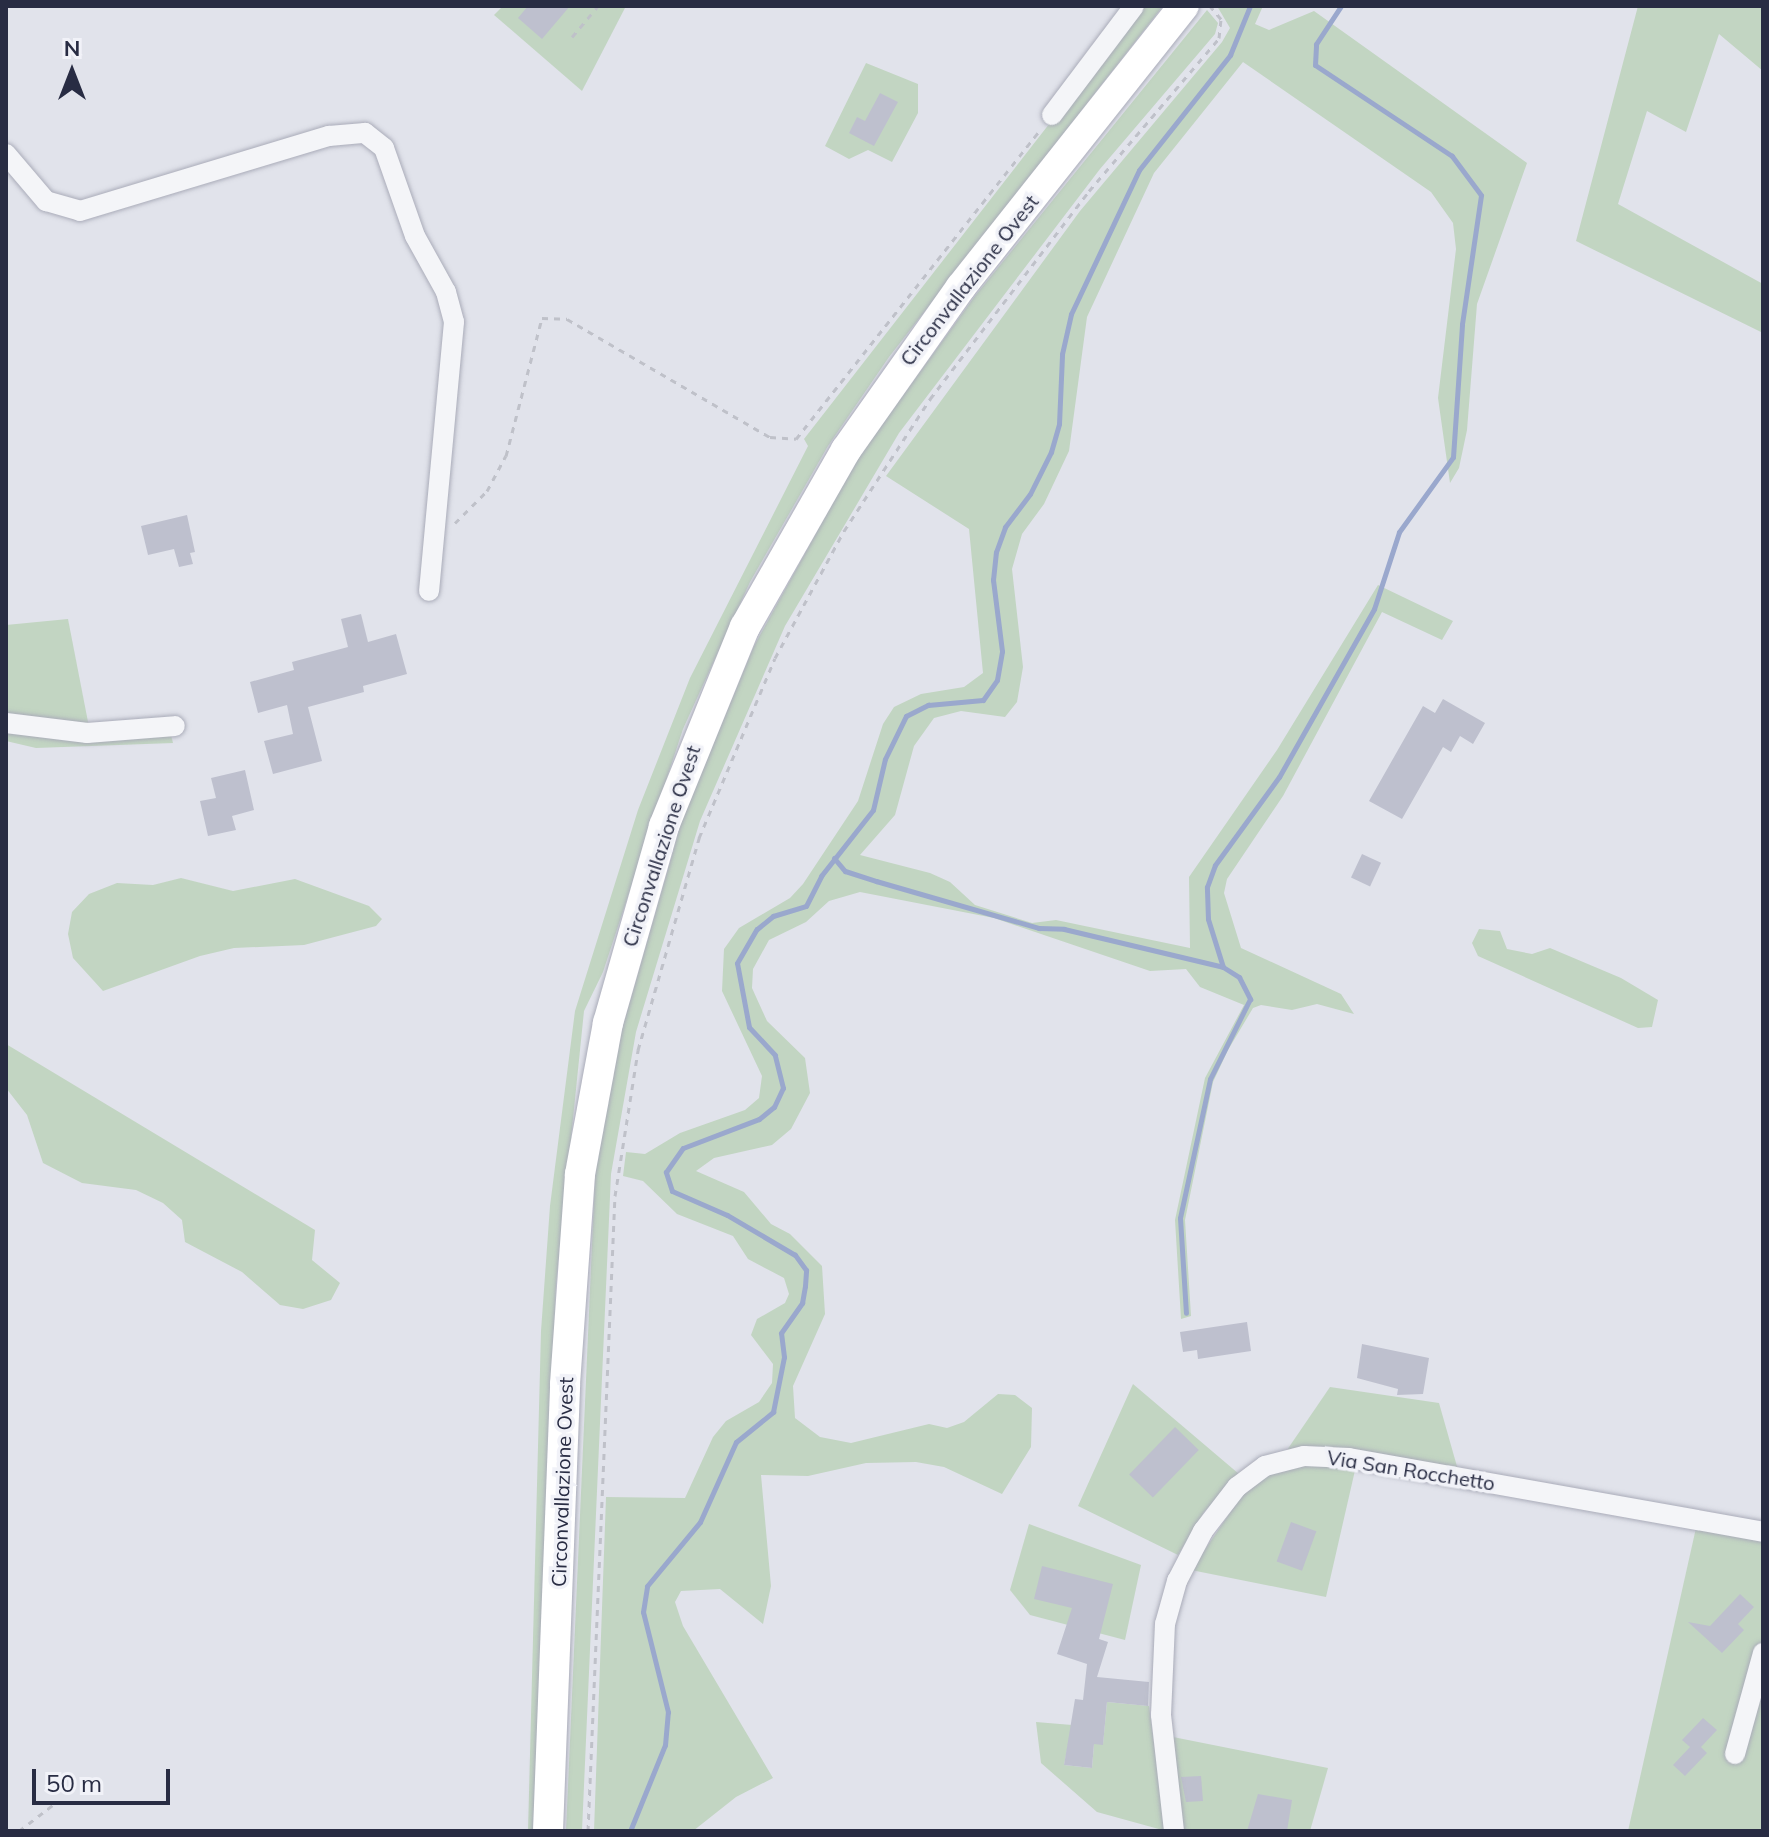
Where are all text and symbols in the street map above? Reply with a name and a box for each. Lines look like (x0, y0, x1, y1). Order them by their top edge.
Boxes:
north arrow (32, 32, 112, 112)
text: N (64, 34, 80, 62)
street label: Circonvallazione Ovest (895, 190, 1043, 370)
street label: Circonvallazione Ovest (617, 742, 705, 950)
street label: Circonvallazione Ovest (546, 1377, 578, 1587)
street label: Via San Rocchetto (1325, 1445, 1497, 1495)
scale bar (36, 1753, 174, 1803)
text: 50 m (46, 1768, 102, 1798)

